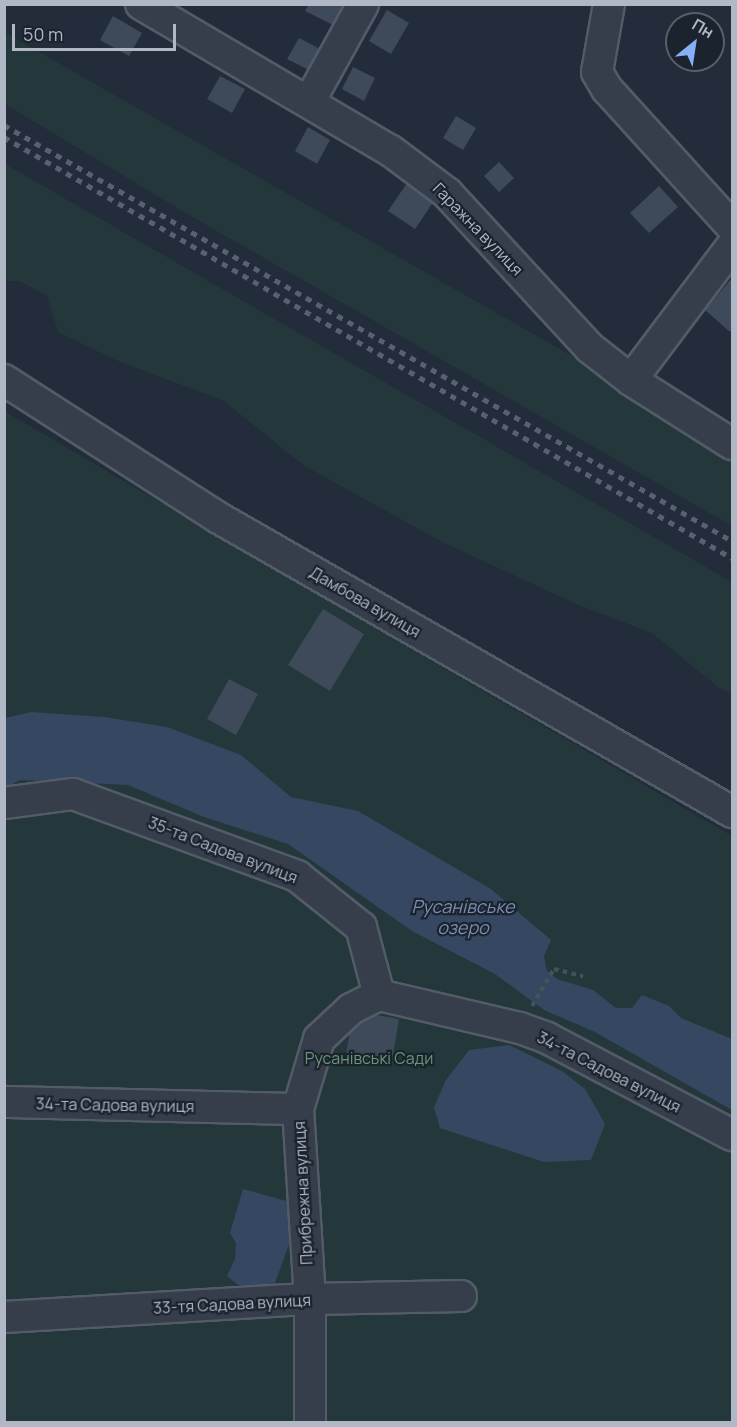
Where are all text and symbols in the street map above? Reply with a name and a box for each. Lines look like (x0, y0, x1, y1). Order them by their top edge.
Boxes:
scale bar (15, 12, 178, 50)
north arrow (665, 12, 725, 72)
text: Пн (688, 13, 718, 43)
text: 50 m (23, 22, 63, 46)
street label: Гаражна вулиця (429, 179, 527, 279)
street label: Дамбова вулиця (306, 562, 424, 642)
street label: 35-та Садова вулиця (146, 813, 300, 887)
water label: Русанівське озеро (411, 896, 515, 938)
street label: 34-та Садова вулиця (534, 1027, 684, 1117)
park label: Русанівські Сади (305, 1048, 433, 1068)
street label: 34-та Садова вулиця (36, 1094, 194, 1116)
street label: Прибрежна вулиця (290, 1121, 316, 1265)
street label: 33-тя Садова вулиця (153, 1290, 311, 1318)

